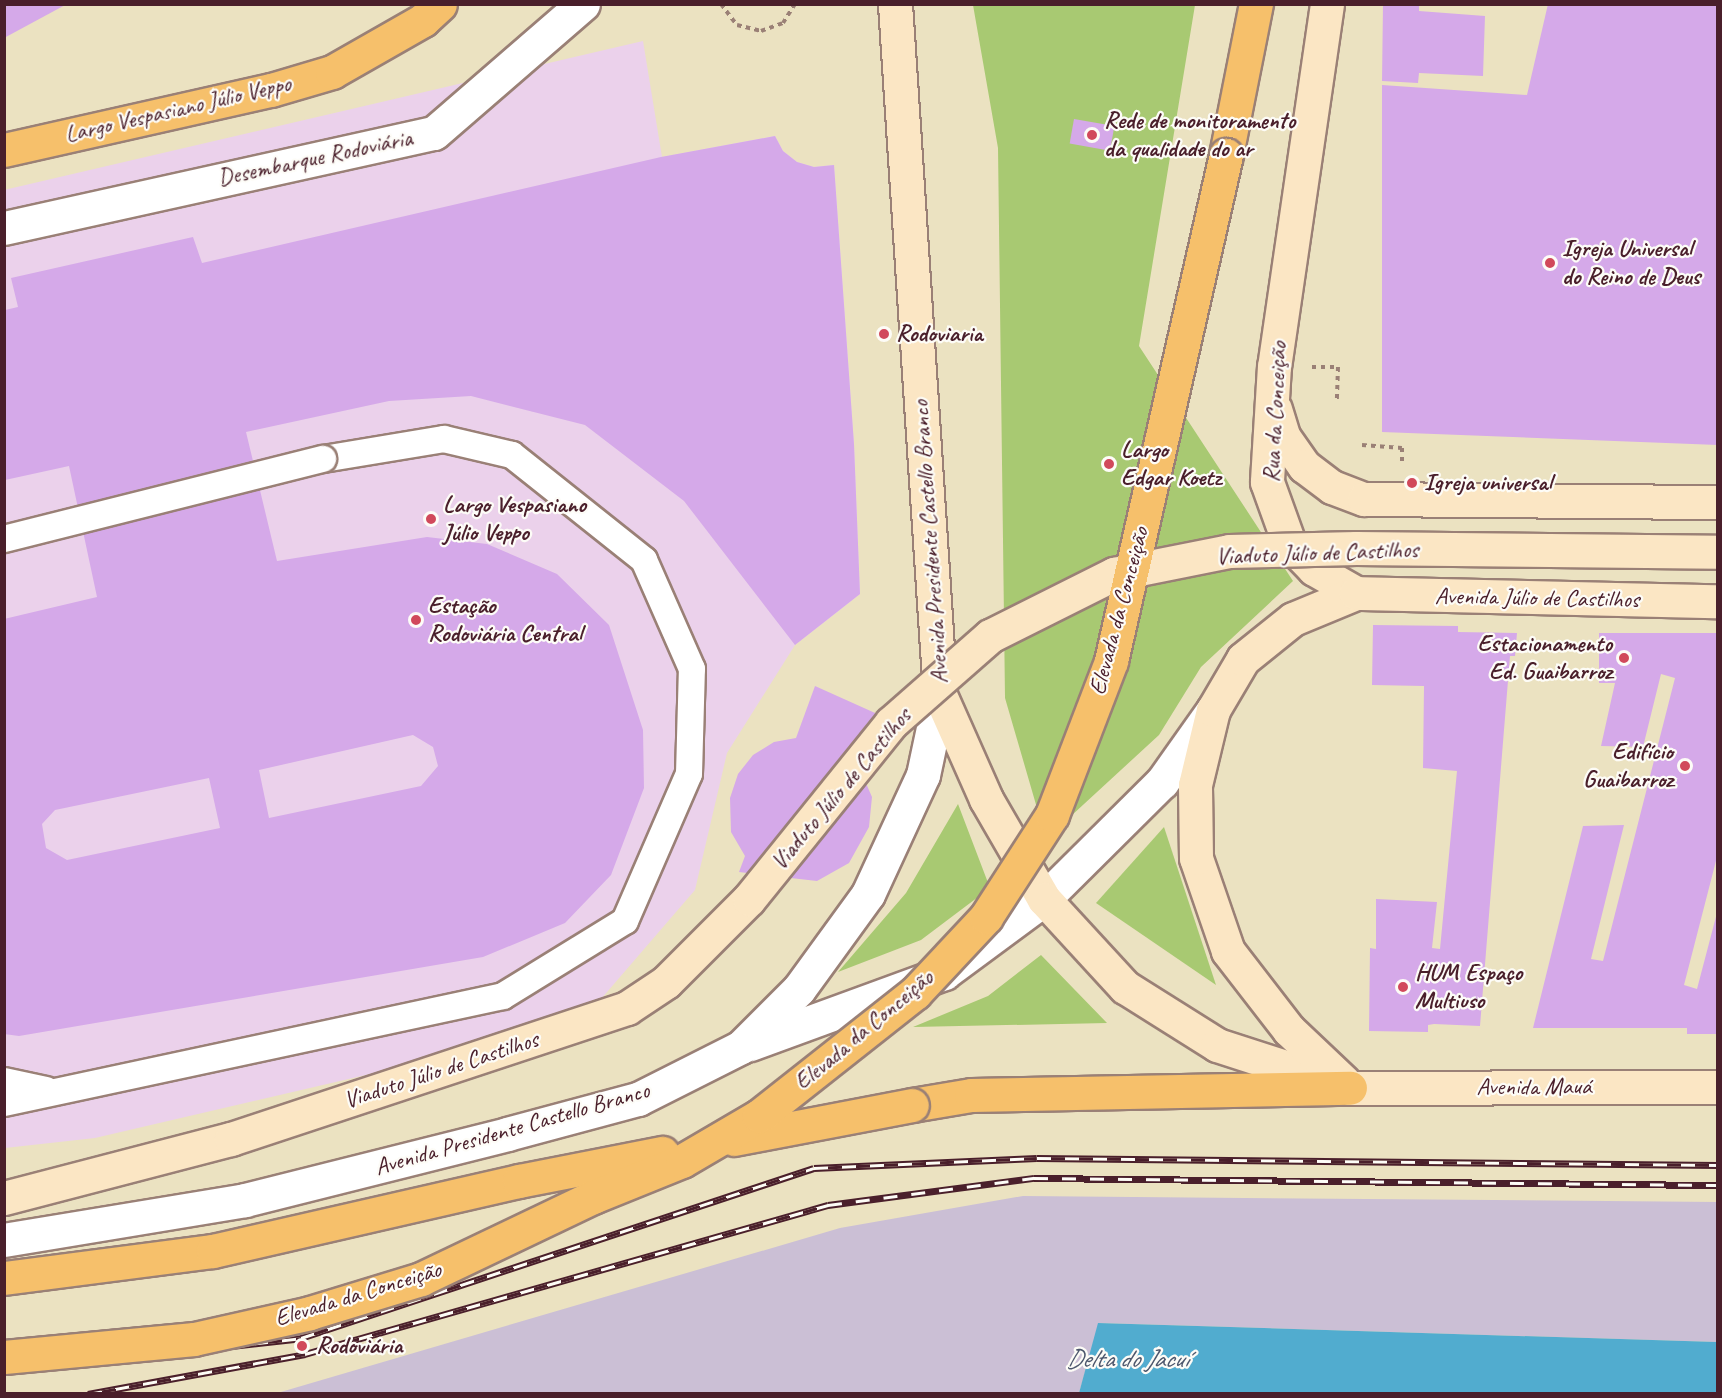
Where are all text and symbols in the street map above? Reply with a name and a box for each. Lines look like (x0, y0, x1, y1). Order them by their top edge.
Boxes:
street label: Largo Vespasiano Júlio Veppo (62, 69, 294, 149)
place label: Rede de monitoramento da qualidade do ar (1104, 107, 1297, 163)
street label: Desembarque Rodoviária (215, 123, 415, 193)
marker: Rede de monitoramento da qualidade do ar (1085, 128, 1099, 142)
place label: Igreja Universal do Reino de Deus (1562, 235, 1700, 291)
marker: Igreja Universal do Reino de Deus (1543, 256, 1557, 270)
place label: Rodoviaria (896, 320, 983, 348)
marker: Rodoviaria (877, 327, 891, 341)
street label: Rua da Conceição (1257, 341, 1293, 483)
street label: Avenida Presidente Castello Branco (906, 398, 954, 686)
place label: Largo Edgar Koetz (1121, 436, 1221, 492)
marker: Largo Edgar Koetz (1102, 457, 1116, 471)
place label: Igreja universal (1424, 469, 1552, 497)
marker: Igreja universal (1405, 476, 1419, 490)
place label: Largo Vespasiano Júlio Veppo (443, 491, 586, 547)
marker: Largo Vespasiano Júlio Veppo (424, 512, 438, 526)
street label: Elevada da Conceição (1083, 524, 1155, 698)
street label: Viaduto Júlio de Castilhos (1215, 535, 1419, 571)
street label: Avenida Júlio de Castilhos (1435, 582, 1639, 614)
place label: Estação Rodoviária Central (428, 592, 581, 648)
marker: Estação Rodoviária Central (409, 613, 423, 627)
place label: Estacionamento Ed. Guaibarroz (1478, 630, 1612, 686)
marker: Estacionamento Ed. Guaibarroz (1617, 651, 1631, 665)
street label: Viaduto Júlio de Castilhos (765, 702, 917, 876)
place label: Edifício Guaibarroz (1583, 738, 1673, 794)
marker: Edifício Guaibarroz (1678, 759, 1692, 773)
place label: HUM Espaço Multiuso (1415, 959, 1522, 1015)
street label: Elevada da Conceição (789, 964, 939, 1096)
marker: HUM Espaço Multiuso (1396, 980, 1410, 994)
street label: Viaduto Júlio de Castilhos (340, 1025, 542, 1115)
street label: Avenida Mauá (1476, 1073, 1592, 1101)
street label: Avenida Presidente Castello Branco (371, 1076, 653, 1182)
street label: Elevada da Conceição (272, 1255, 444, 1333)
place label: Rodoviária (316, 1332, 402, 1360)
marker: Rodoviária (293, 1337, 311, 1355)
water label: Delta do Jacuí (1066, 1343, 1188, 1375)

